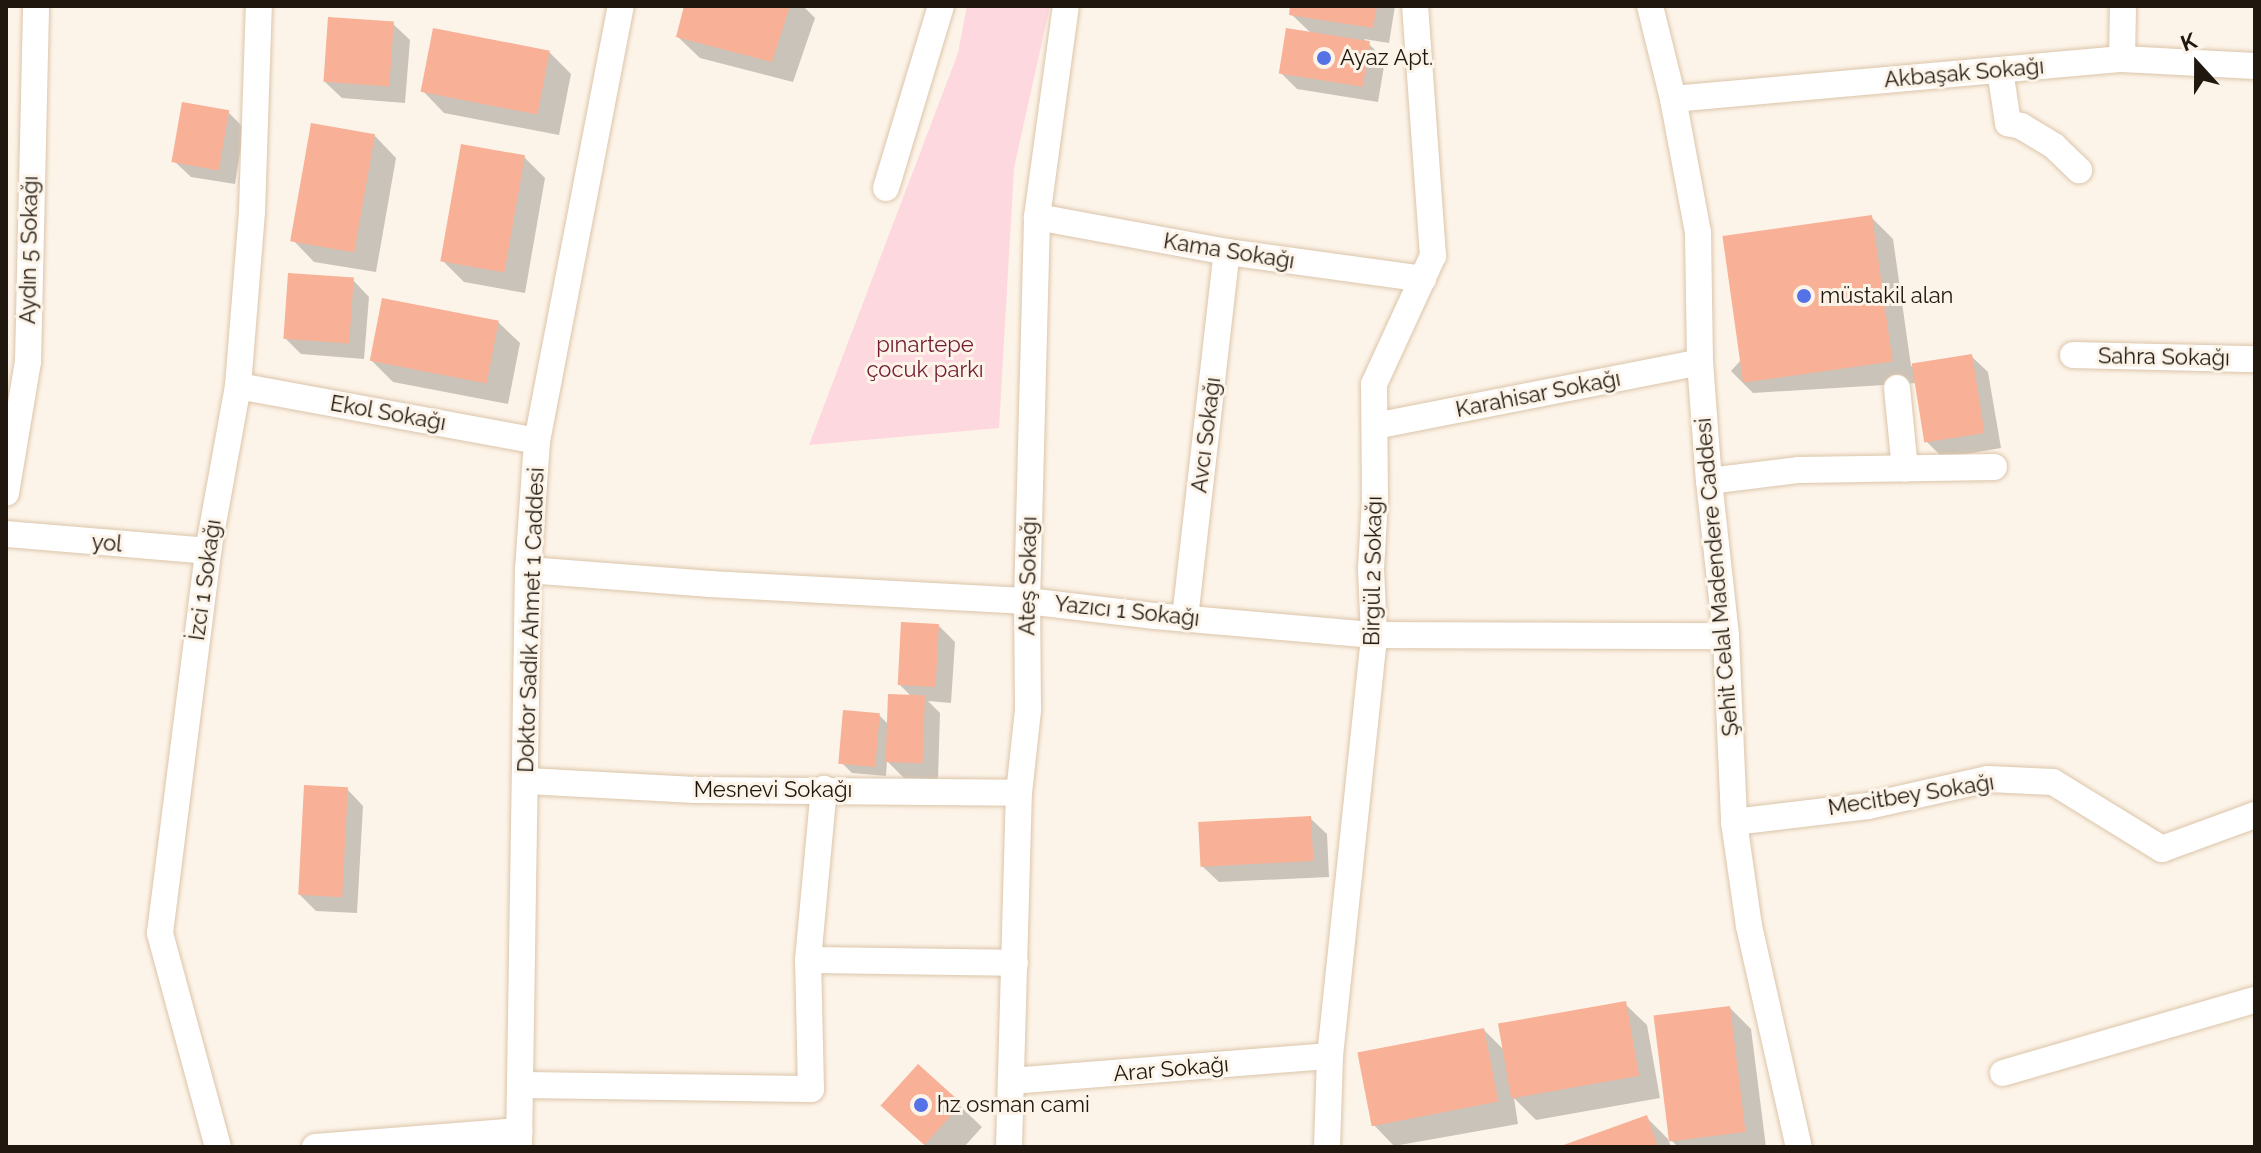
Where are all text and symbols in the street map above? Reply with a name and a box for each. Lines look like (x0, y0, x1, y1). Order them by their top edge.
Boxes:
north arrow (2157, 24, 2237, 104)
text: K (2177, 27, 2200, 56)
place label: Ayaz Apt. (1340, 45, 1434, 71)
marker: Ayaz Apt. (1315, 49, 1333, 67)
street label: Akbaşak Sokağı (1883, 53, 2045, 93)
street label: Aydın 5 Sokağı (15, 175, 43, 325)
street label: Kama Sokağı (1162, 228, 1296, 274)
place label: müstakil alan (1820, 283, 1954, 309)
marker: müstakil alan (1795, 287, 1813, 305)
park label: pınartepe çocuk parkı (866, 331, 984, 382)
street label: Sahra Sokağı (2098, 343, 2230, 371)
street label: Karahisar Sokağı (1453, 365, 1623, 423)
street label: Avcı Sokağı (1186, 376, 1226, 494)
street label: Ekol Sokağı (328, 390, 448, 436)
street label: Şehit Celal Madendere Caddesi (1690, 416, 1744, 738)
street label: Doktor Sadık Ahmet 1 Caddesi (512, 466, 550, 774)
street label: Birgül 2 Sokağı (1358, 495, 1388, 647)
street label: Ateş Sokağı (1014, 516, 1042, 636)
street label: İzci 1 Sokağı (183, 518, 227, 642)
street label: yol (91, 529, 123, 557)
street label: Yazıcı 1 Sokağı (1053, 590, 1201, 632)
street label: Mecitbey Sokağı (1826, 769, 1996, 821)
street label: Mesnevi Sokağı (694, 777, 852, 803)
street label: Arar Sokağı (1112, 1051, 1230, 1087)
place label: hz osman cami (937, 1092, 1090, 1118)
marker: hz osman cami (912, 1096, 930, 1114)

